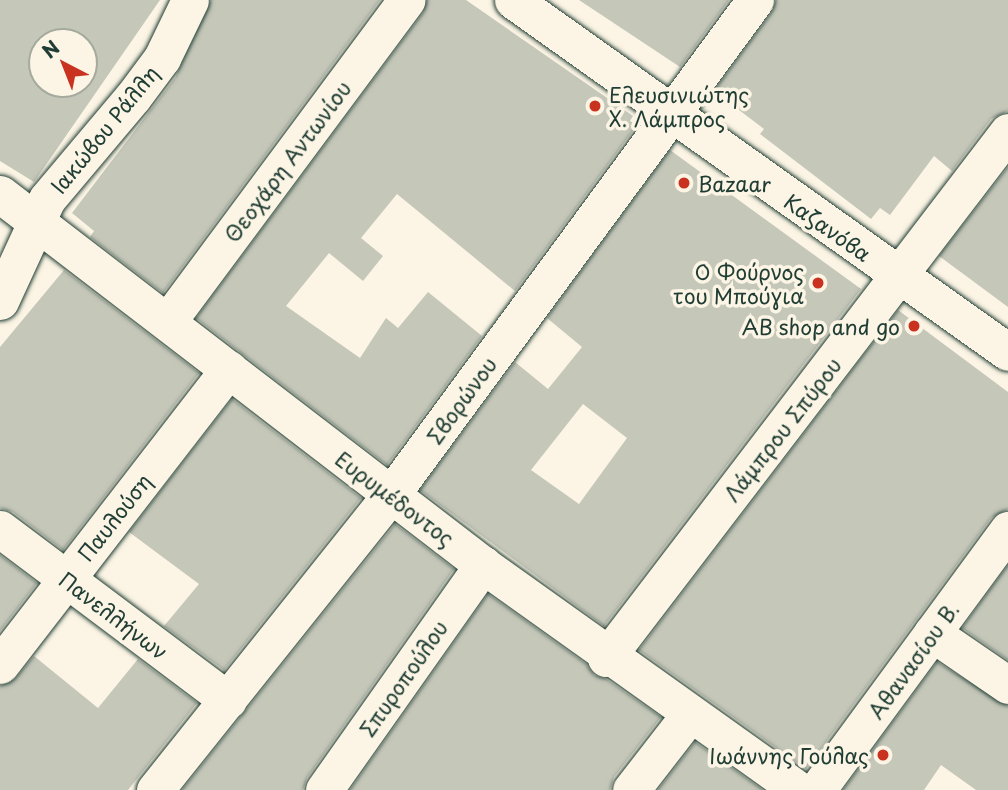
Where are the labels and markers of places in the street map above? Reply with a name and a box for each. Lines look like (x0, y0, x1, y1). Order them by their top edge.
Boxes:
place label: Ελευσινιώτης Χ. Λάμπρος (609, 81, 749, 131)
marker: Ελευσινιώτης Χ. Λάμπρος (587, 98, 603, 114)
place label: Bazaar (698, 170, 771, 196)
marker: Bazaar (676, 175, 692, 191)
place label: Ο Φούρνος του Μπούγια (672, 258, 804, 308)
marker: Ο Φούρνος του Μπούγια (810, 275, 826, 291)
place label: AB shop and go (741, 313, 900, 339)
marker: AB shop and go (906, 318, 922, 334)
place label: Ιωάννης Γούλας (708, 742, 869, 768)
marker: Ιωάννης Γούλας (875, 747, 891, 763)

